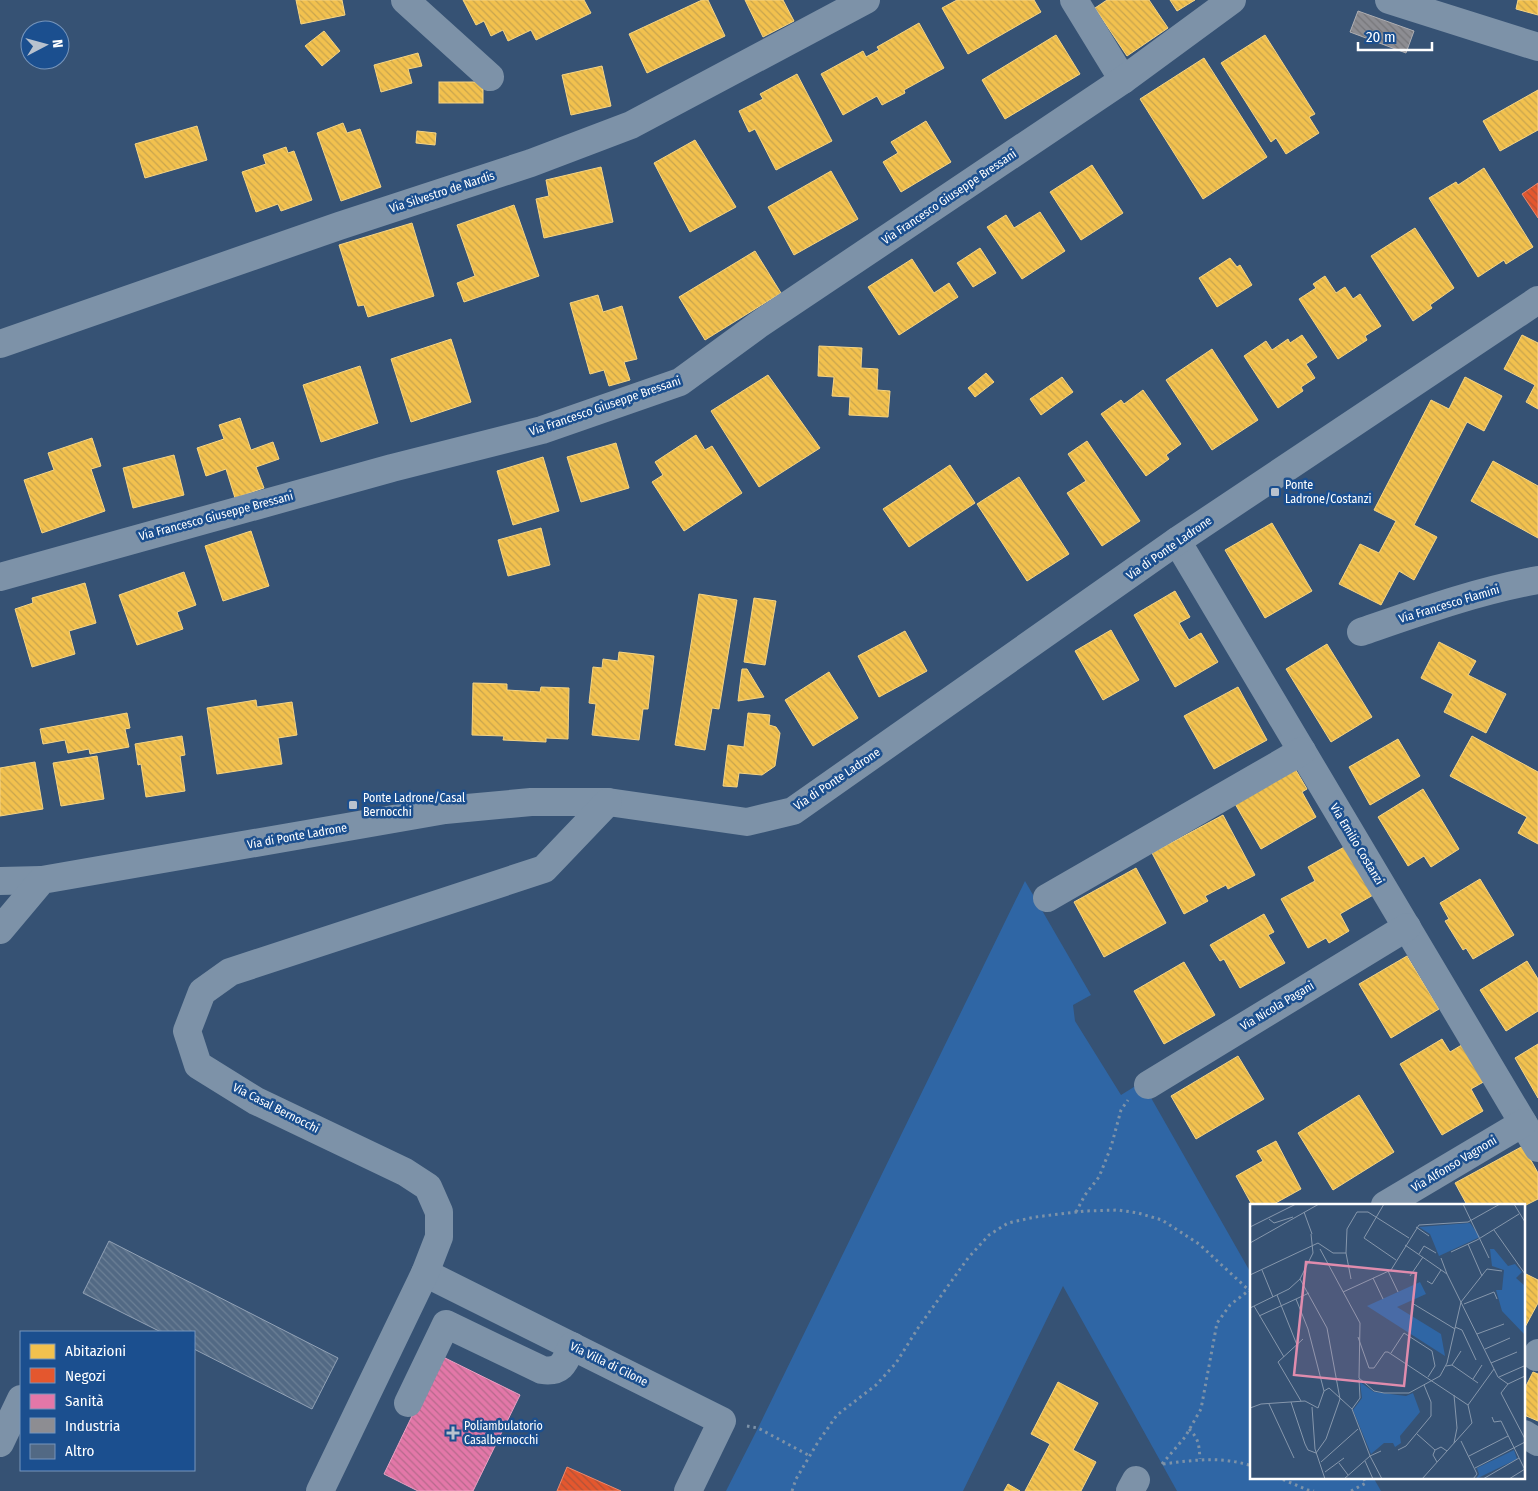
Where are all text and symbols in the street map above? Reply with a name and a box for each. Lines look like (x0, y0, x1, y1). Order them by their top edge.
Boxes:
north arrow (20, 20, 70, 70)
scale bar (1358, 20, 1432, 52)
text: 20 m (1366, 28, 1396, 46)
text: N (49, 39, 66, 49)
street label: Via Francesco Giuseppe Bressani (879, 147, 1019, 247)
street label: Via Silvestro de Nardis (388, 168, 496, 216)
street label: Via Francesco Giuseppe Bressani (528, 373, 682, 439)
place label: Ponte Ladrone/Costanzi (1285, 478, 1371, 506)
marker: Ponte Ladrone/Costanzi (1269, 486, 1281, 498)
street label: Via Francesco Giuseppe Bressani (137, 489, 295, 543)
street label: Via di Ponte Ladrone (1124, 513, 1214, 583)
street label: Via Francesco Flamini (1397, 582, 1501, 626)
street label: Via di Ponte Ladrone (791, 745, 883, 813)
place label: Ponte Ladrone/Casal Bernocchi (363, 791, 465, 819)
marker: Ponte Ladrone/Casal Bernocchi (347, 799, 359, 811)
street label: Via Emilio Costanzi (1327, 801, 1387, 887)
street label: Via di Ponte Ladrone (246, 820, 348, 852)
street label: Via Nicola Pagani (1238, 979, 1316, 1033)
street label: Via Casal Bernocchi (230, 1080, 322, 1136)
street label: Via Alfonso Vagnoni (1409, 1133, 1499, 1195)
inset map (1250, 1204, 1526, 1478)
legend (20, 1331, 195, 1471)
street label: Via Villa di Cilone (568, 1339, 650, 1389)
text: Abitazioni (65, 1342, 126, 1360)
text: Negozi (65, 1367, 106, 1385)
text: Sanità (65, 1392, 104, 1410)
text: Industria (65, 1417, 120, 1435)
place label: Poliambulatorio Casalbernocchi (464, 1419, 543, 1447)
marker: Poliambulatorio Casalbernocchi (446, 1426, 460, 1440)
text: Altro (65, 1442, 95, 1460)

